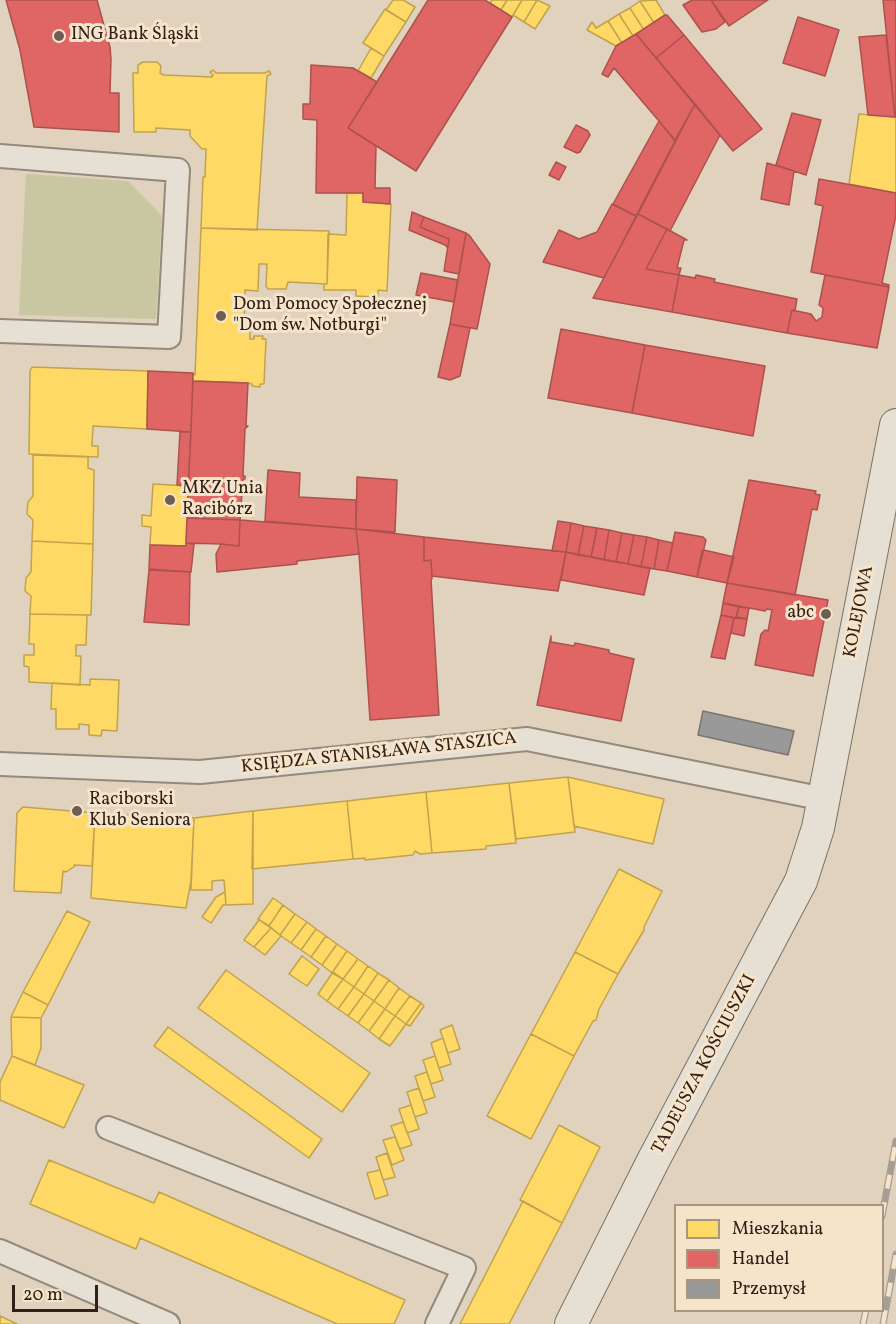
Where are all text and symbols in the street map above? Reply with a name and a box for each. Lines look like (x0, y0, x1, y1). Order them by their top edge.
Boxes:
place label: ING Bank Śląski (71, 25, 199, 47)
marker: ING Bank Śląski (52, 29, 66, 43)
place label: Dom Pomocy Społecznej "Dom św. Notburgi" (233, 295, 427, 338)
marker: Dom Pomocy Społecznej "Dom św. Notburgi" (214, 309, 228, 323)
place label: MKZ Unia Racibórz (182, 479, 263, 522)
marker: MKZ Unia Racibórz (163, 493, 177, 507)
street label: KOLEJOWA (840, 564, 880, 660)
place label: abc (787, 603, 814, 625)
marker: abc (819, 607, 833, 621)
street label: KSIĘDZA STANISŁAWA STASZICA (240, 729, 518, 779)
place label: Raciborski Klub Seniora (89, 790, 191, 832)
marker: Raciborski Klub Seniora (70, 804, 84, 818)
street label: TADEUSZA KOŚCIUSZKI (648, 971, 762, 1159)
legend (674, 1204, 884, 1312)
text: Mieszkania (732, 1217, 823, 1242)
text: Handel (732, 1247, 789, 1272)
scale bar (15, 1273, 100, 1311)
text: Przemysł (732, 1277, 806, 1302)
text: 20 m (23, 1283, 63, 1308)

